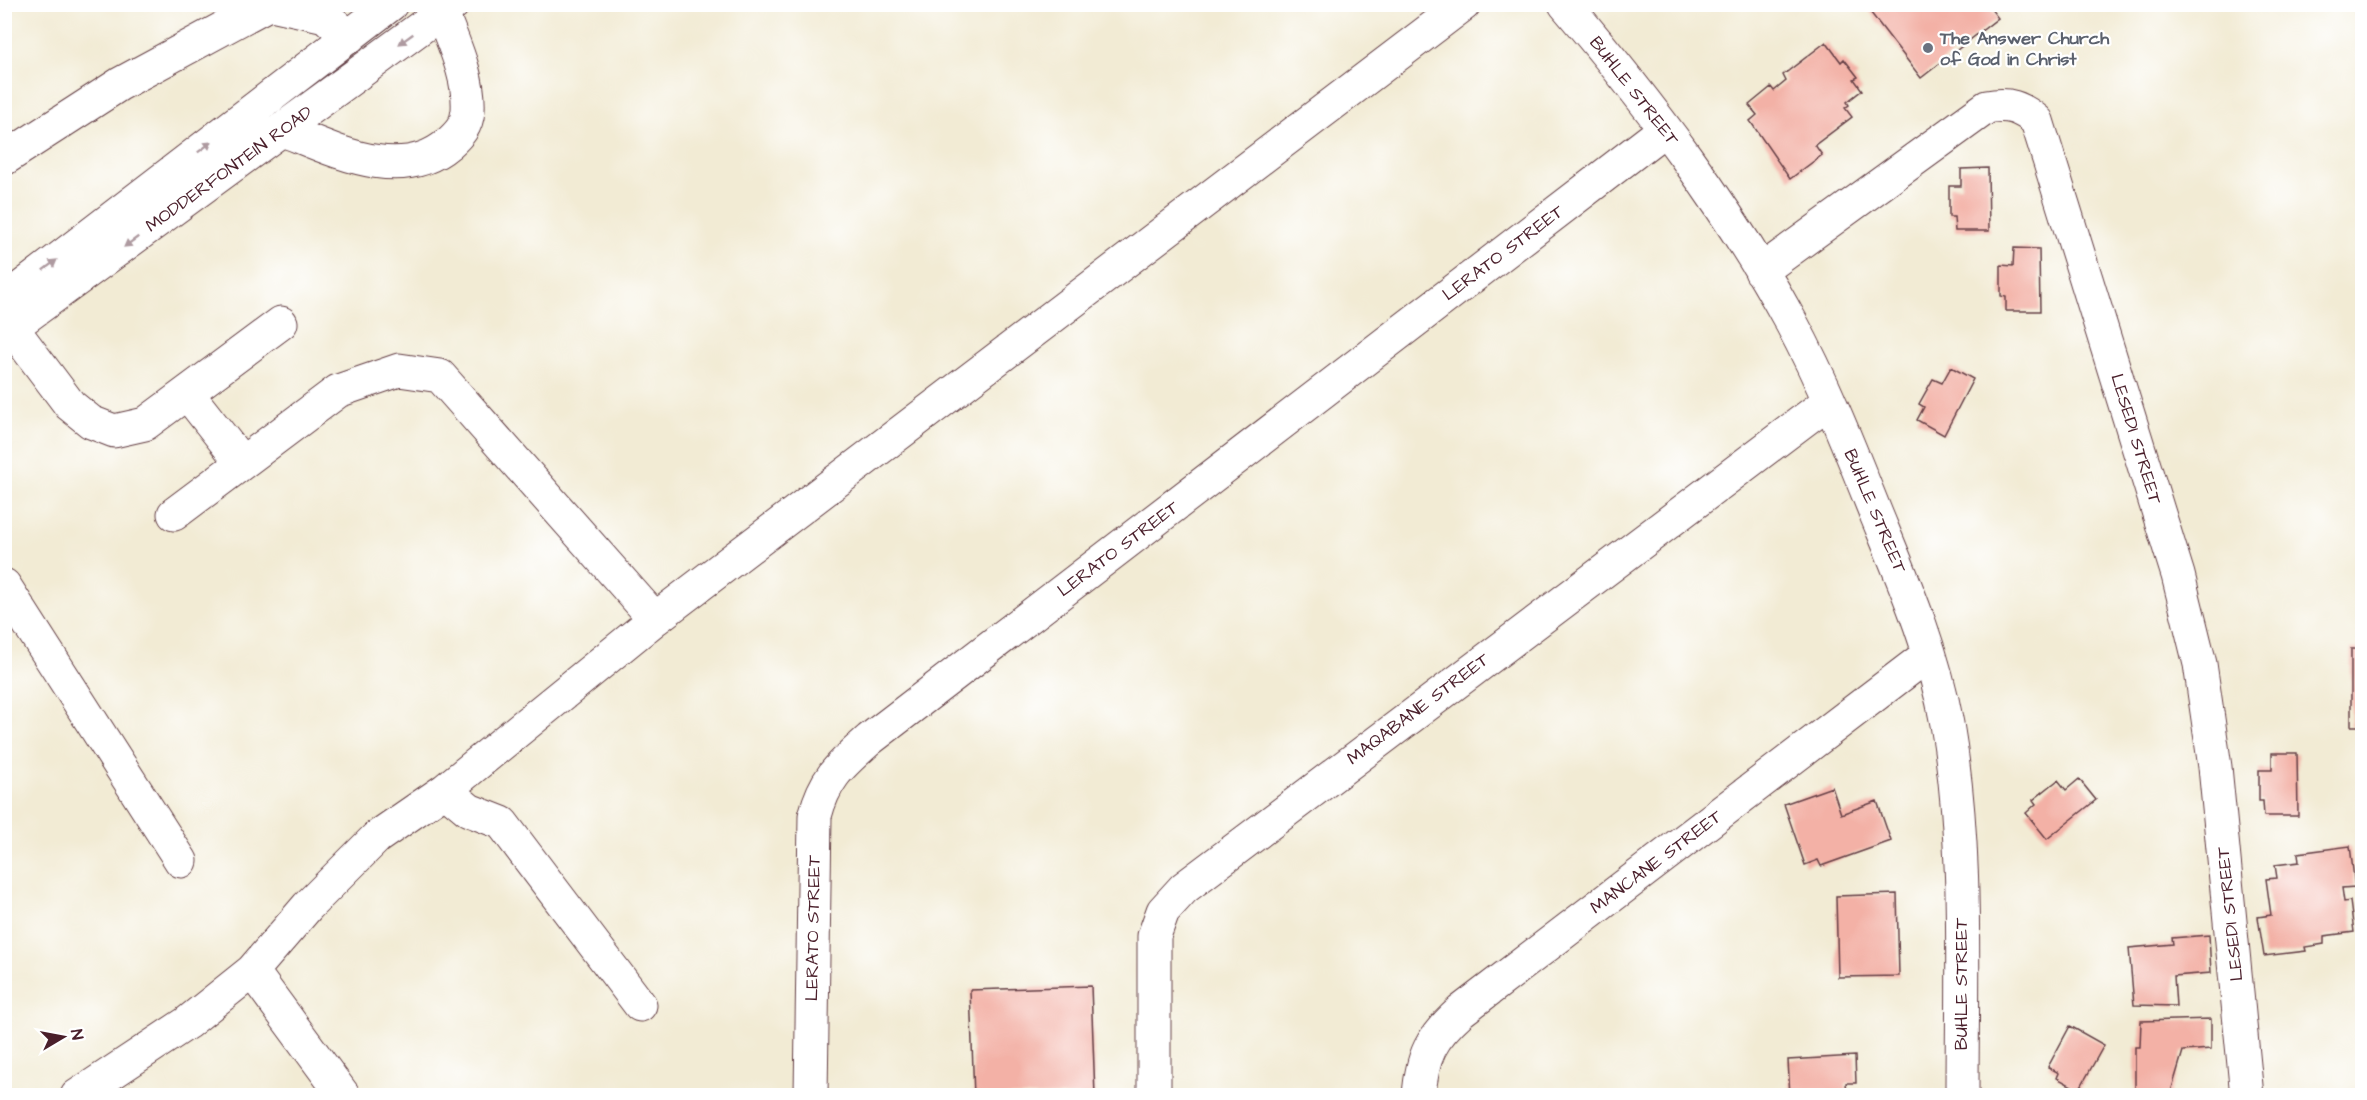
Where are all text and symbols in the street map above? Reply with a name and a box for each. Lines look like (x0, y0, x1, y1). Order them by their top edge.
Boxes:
place label: The Answer Church of God in Christ (1939, 26, 2110, 72)
street label: BUHLE STREET (1583, 31, 1685, 151)
one-way arrow (399, 33, 415, 45)
marker: The Answer Church of God in Christ (1921, 41, 1935, 55)
street label: MODDERFONTEIN ROAD (140, 100, 318, 238)
one-way arrow (198, 141, 213, 153)
street label: LERATO STREET (1437, 199, 1569, 307)
one-way arrow (123, 236, 139, 248)
one-way arrow (43, 260, 58, 272)
street label: LESEDI STREET (2104, 371, 2168, 508)
street label: BUHLE STREET (1838, 445, 1913, 577)
street label: LERATO STREET (1052, 495, 1184, 603)
street label: MAQABANE STREET (1342, 647, 1495, 771)
street label: MANCANE STREET (1585, 804, 1728, 920)
street label: LESEDI STREET (2210, 845, 2249, 982)
street label: LERATO STREET (799, 854, 827, 1001)
street label: BUHLE STREET (1949, 917, 1974, 1050)
north arrow (33, 1007, 93, 1067)
text: N (65, 1028, 88, 1041)

